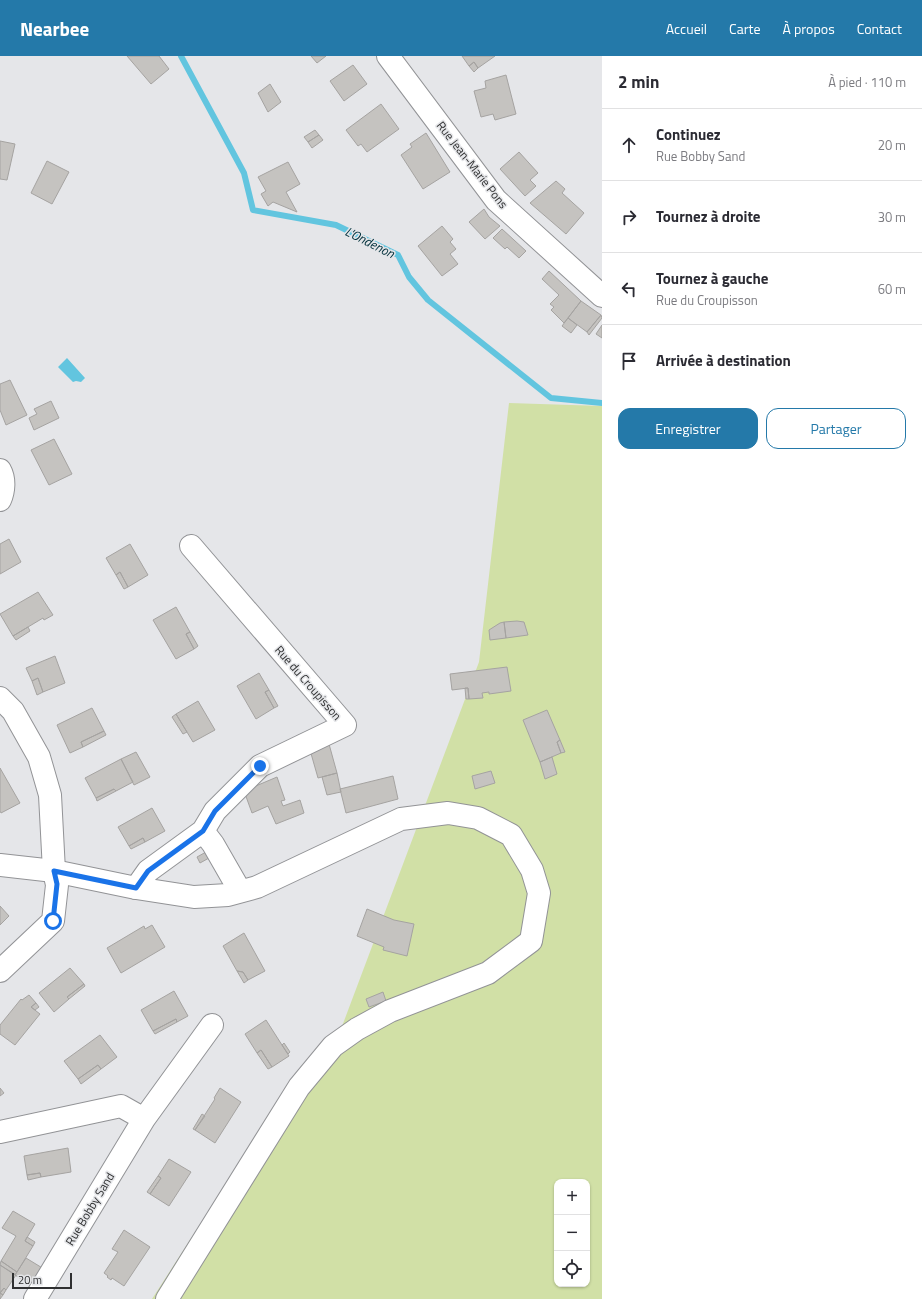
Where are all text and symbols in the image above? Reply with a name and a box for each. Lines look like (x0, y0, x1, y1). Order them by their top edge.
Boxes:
text: Nearbee (20, 14, 89, 43)
text: Accueil (666, 18, 707, 39)
text: Carte (729, 18, 761, 39)
text: À propos (783, 18, 835, 39)
text: Contact (857, 18, 902, 39)
text: 2 min (618, 69, 659, 95)
text: À pied · 110 m (828, 72, 906, 92)
street label: Rue Jean-Marie Pons (432, 117, 513, 213)
text: Continuez (656, 123, 721, 146)
icon: ahead (618, 134, 640, 156)
text: 20 m (878, 135, 906, 155)
text: Rue Bobby Sand (656, 146, 745, 166)
text: Tournez à droite (656, 205, 761, 228)
icon: right (618, 206, 640, 228)
text: 30 m (878, 207, 906, 227)
water label: L'Ondenon (342, 221, 399, 263)
text: Tournez à gauche (656, 267, 768, 290)
icon: left (618, 278, 640, 300)
text: 60 m (878, 279, 906, 299)
text: Rue du Croupisson (656, 290, 758, 310)
text: Arrivée à destination (656, 349, 791, 372)
icon: arrive (618, 350, 640, 372)
button: Enregistrer (618, 408, 758, 449)
button: Partager (766, 408, 906, 449)
street label: Rue du Croupisson (270, 641, 346, 724)
route end (251, 757, 269, 775)
route start (44, 912, 62, 930)
street label: Rue Bobby Sand (60, 1169, 119, 1249)
map controls (554, 1179, 590, 1287)
button: + (554, 1179, 590, 1215)
button: − (554, 1215, 590, 1251)
button: locate (554, 1251, 590, 1287)
scale bar (12, 1271, 72, 1290)
text: 20 m (18, 1272, 42, 1288)

